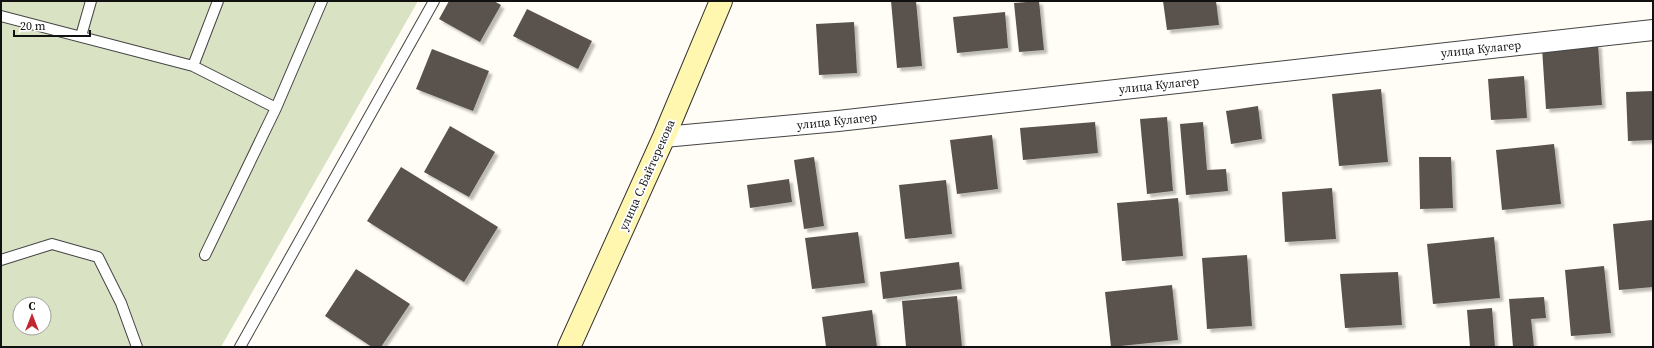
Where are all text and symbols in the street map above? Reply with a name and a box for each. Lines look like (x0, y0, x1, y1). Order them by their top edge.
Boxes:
scale bar (14, 12, 90, 38)
text: 20 m (20, 18, 46, 34)
street label: улица Кулагер (1440, 37, 1522, 61)
street label: улица Кулагер (1118, 73, 1200, 97)
street label: улица Кулагер (796, 109, 878, 133)
street label: улица С.Байтерекова (615, 116, 679, 233)
north arrow (12, 296, 52, 336)
text: С (29, 299, 36, 314)

